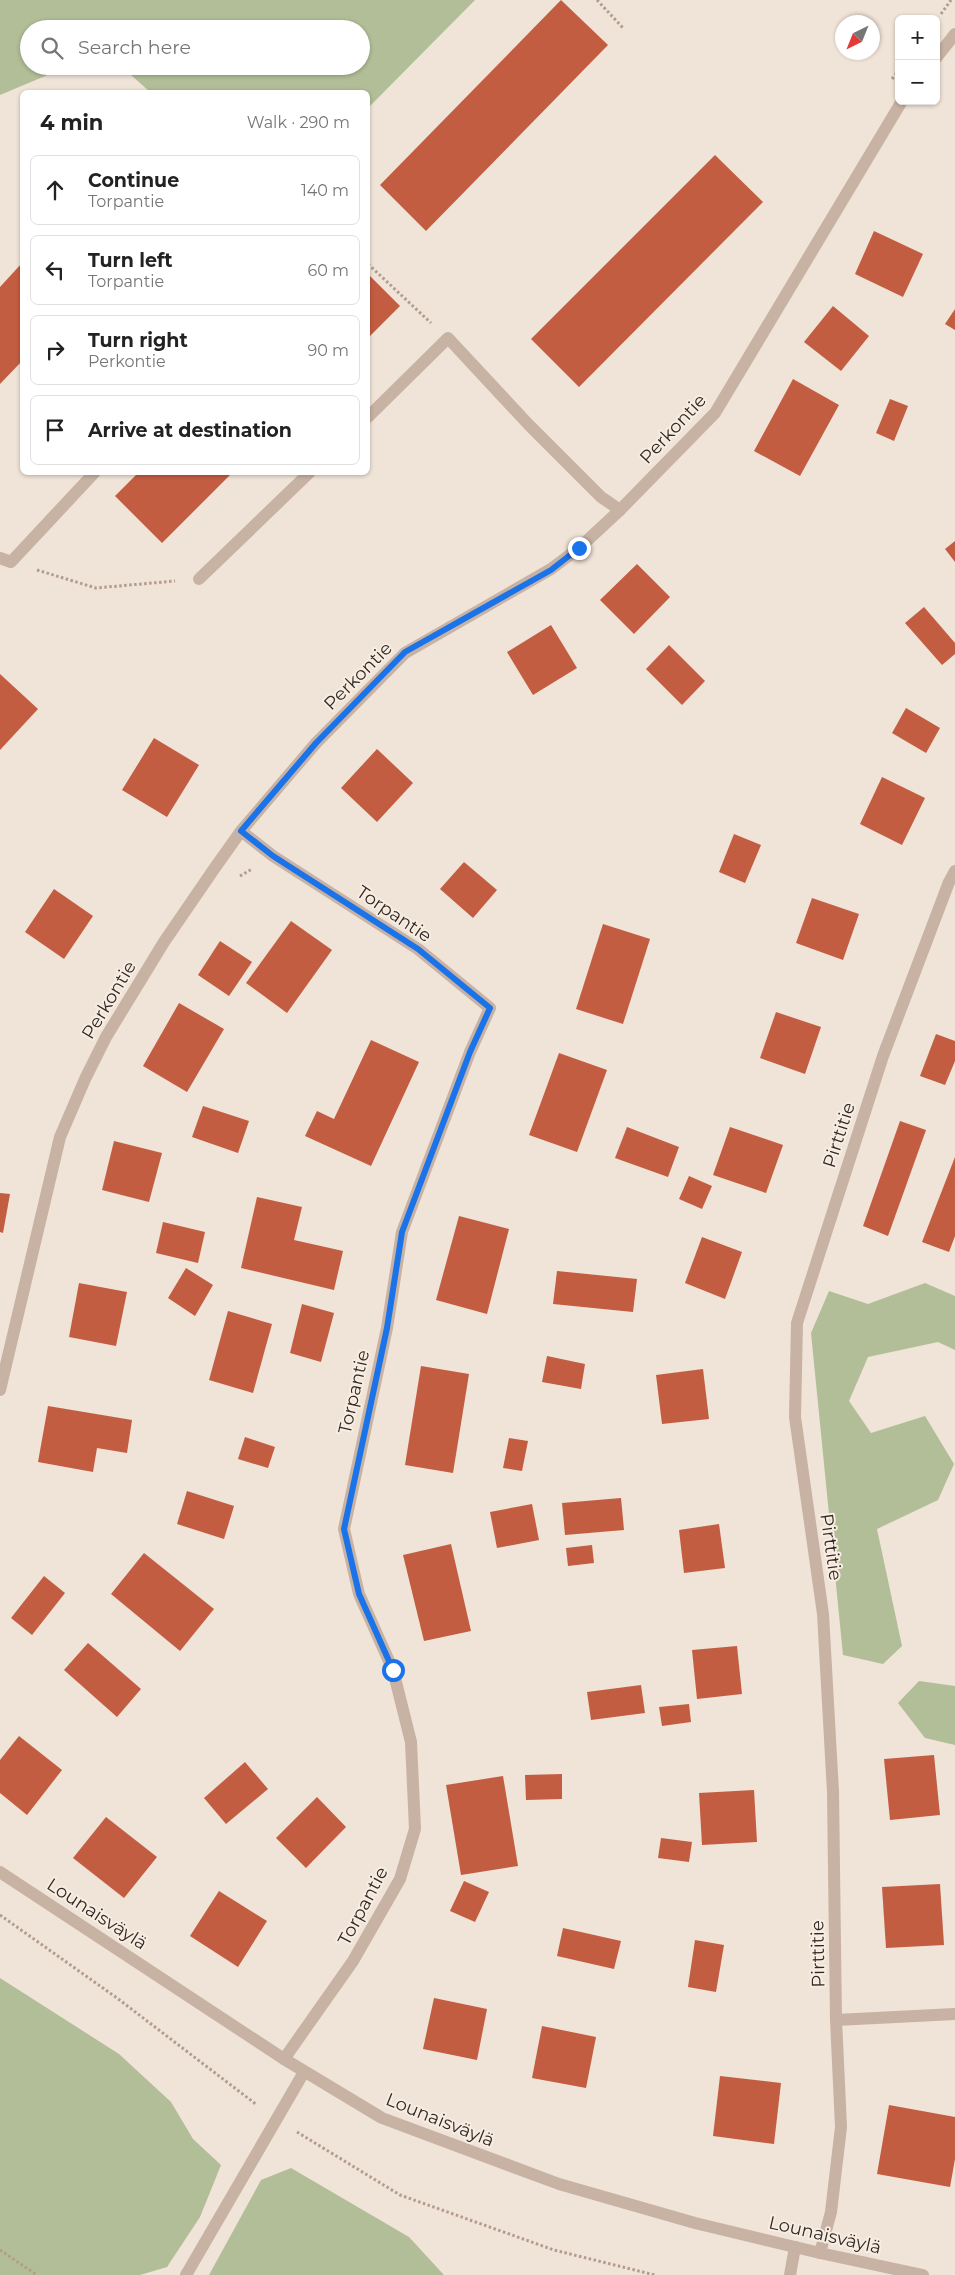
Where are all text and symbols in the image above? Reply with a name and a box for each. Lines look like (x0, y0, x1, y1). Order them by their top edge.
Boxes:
north arrow (835, 15, 880, 60)
map controls (895, 15, 940, 105)
button: + (895, 15, 940, 60)
search box (20, 20, 370, 75)
icon: search (38, 34, 66, 62)
text: Search here (78, 36, 191, 59)
button: − (895, 60, 940, 105)
text: 4 min (40, 110, 103, 135)
text: Walk · 290 m (247, 113, 350, 132)
text: Continue (88, 169, 179, 192)
icon: ahead (41, 176, 69, 204)
text: 140 m (301, 181, 349, 200)
text: Torpantie (88, 192, 164, 211)
text: Turn left (88, 249, 173, 272)
icon: left (41, 256, 69, 284)
text: 60 m (307, 261, 349, 280)
text: Torpantie (88, 272, 164, 291)
text: Turn right (88, 329, 188, 352)
icon: right (41, 336, 69, 364)
text: 90 m (307, 341, 349, 360)
text: Perkontie (88, 352, 166, 371)
street label: Perkontie (635, 389, 711, 469)
icon: arrive (41, 416, 69, 444)
text: Arrive at destination (88, 419, 292, 442)
route end (568, 537, 591, 560)
street label: Perkontie (319, 637, 397, 715)
street label: Torpantie (352, 881, 436, 947)
street label: Perkontie (77, 957, 141, 1043)
street label: Pirttitie (818, 1099, 860, 1170)
street label: Torpantie (334, 1348, 374, 1436)
street label: Pirttitie (815, 1512, 847, 1582)
route start (382, 1659, 405, 1682)
street label: Torpantie (333, 1863, 393, 1949)
street label: Lounaisväylä (43, 1873, 151, 1955)
street label: Pirttitie (806, 1920, 830, 1988)
street label: Lounaisväylä (383, 2088, 497, 2152)
street label: Lounaisväylä (767, 2211, 883, 2259)

